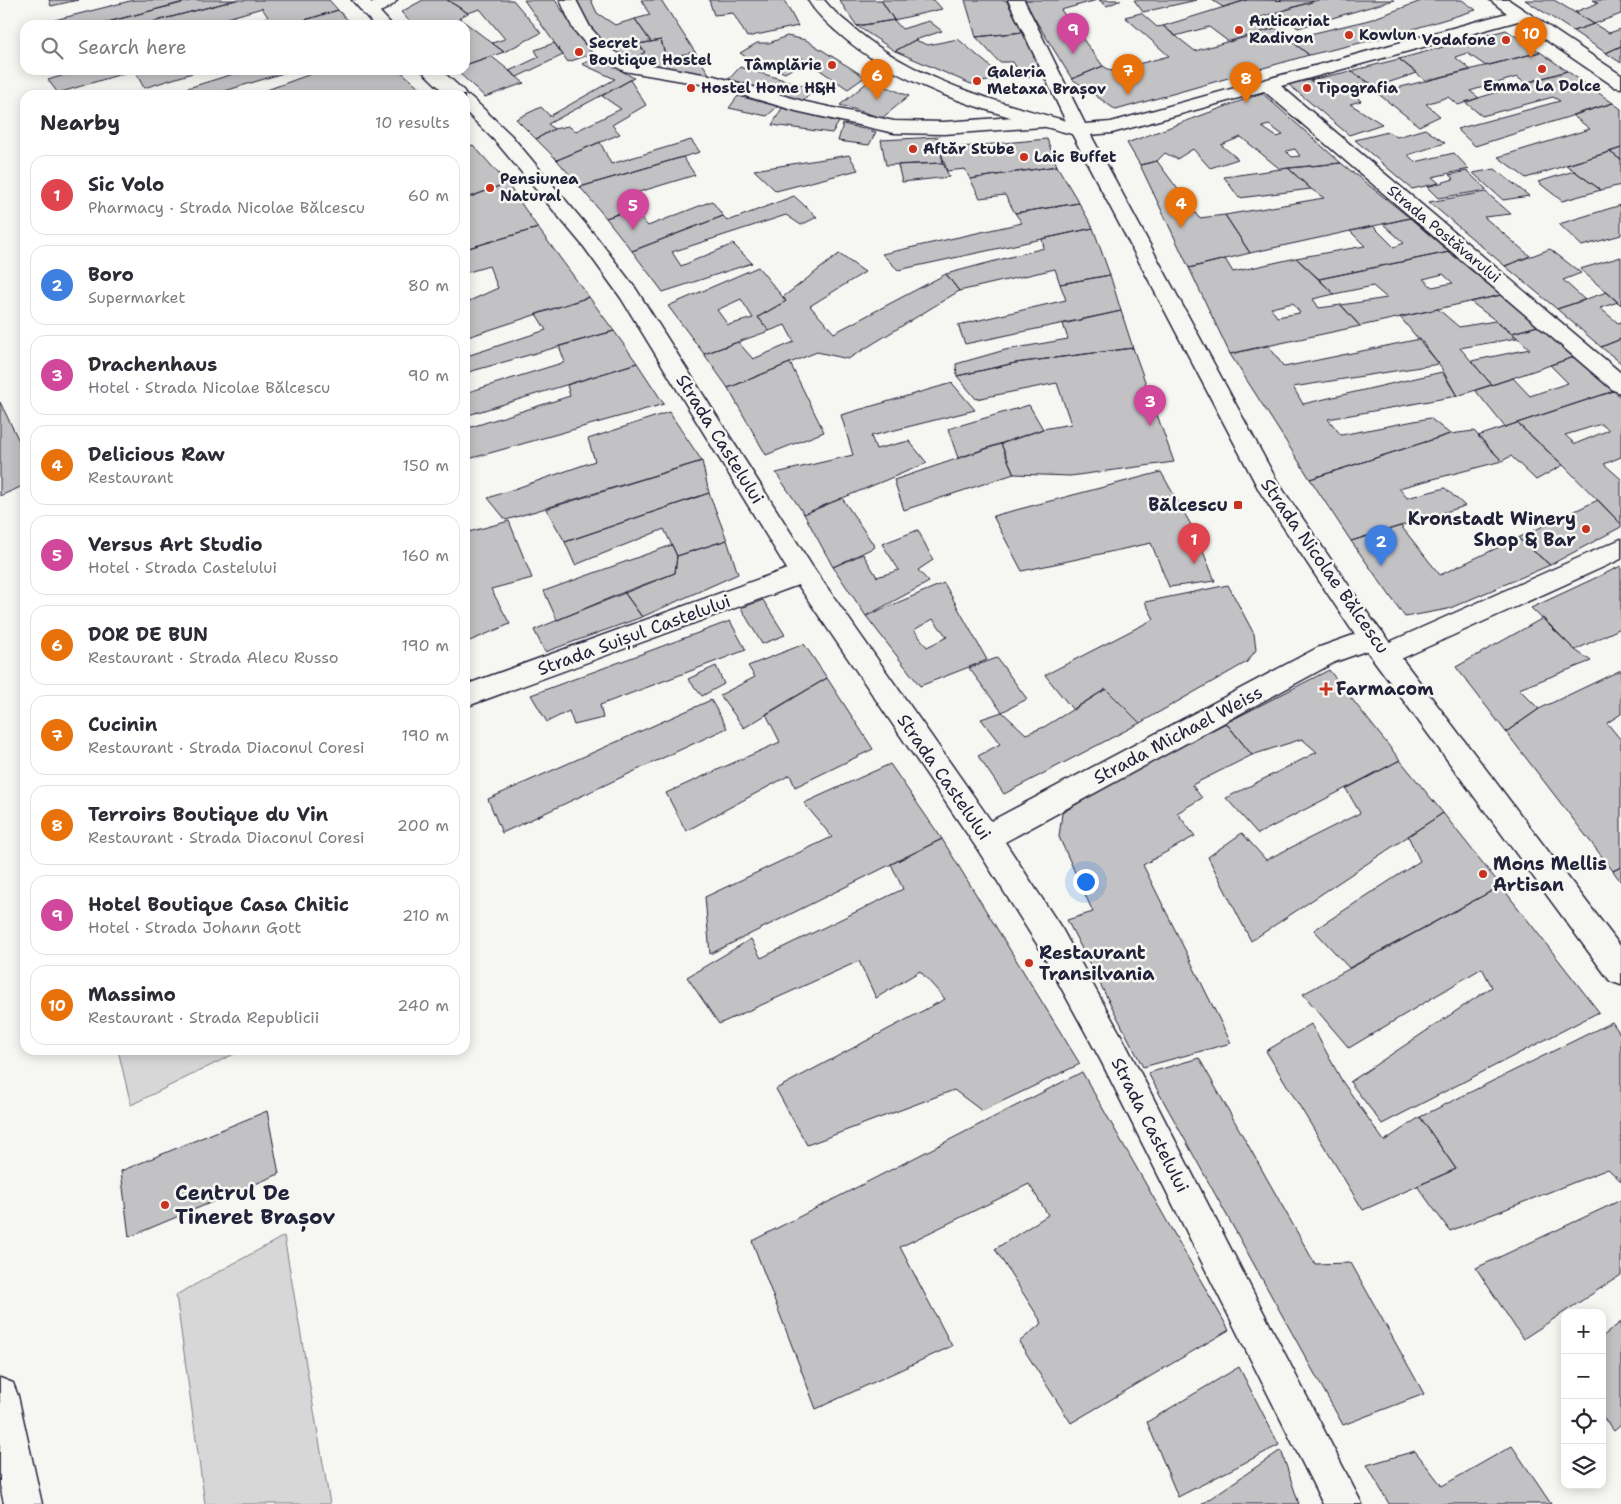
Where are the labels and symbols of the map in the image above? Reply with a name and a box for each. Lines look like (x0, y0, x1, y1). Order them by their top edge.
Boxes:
place label: Anticariat Radivon (1249, 11, 1330, 48)
pin: 9 (1057, 13, 1089, 54)
pin: 10 (1515, 17, 1547, 58)
marker: Anticariat Radivon (1233, 24, 1245, 36)
place label: Kowlun (1359, 25, 1417, 45)
marker: Kowlun (1343, 29, 1355, 41)
place label: Vodafone (1422, 30, 1496, 50)
place label: Secret Boutique Hostel (589, 33, 712, 70)
marker: Vodafone (1500, 34, 1512, 46)
marker: Secret Boutique Hostel (573, 46, 585, 58)
pin: 7 (1112, 54, 1144, 95)
place label: Tâmplărie (744, 55, 822, 75)
marker: Tâmplărie (826, 59, 838, 71)
pin: 6 (861, 59, 893, 100)
place label: Galeria Metaxa Brașov (987, 62, 1106, 100)
pin: 8 (1230, 62, 1262, 103)
marker: Emma La Dolce (1536, 63, 1548, 75)
marker: Galeria Metaxa Brașov (971, 75, 983, 87)
place label: Emma La Dolce (1483, 76, 1601, 96)
place label: Hostel Home H&H (701, 78, 836, 98)
place label: Tipografia (1317, 78, 1399, 98)
marker: Hostel Home H&H (685, 82, 697, 94)
marker: Tipografia (1301, 82, 1313, 94)
place label: Aftăr Stube (923, 139, 1015, 159)
marker: Aftăr Stube (907, 143, 919, 155)
place label: Laic Buffet (1034, 147, 1116, 167)
marker: Laic Buffet (1018, 151, 1030, 163)
place label: Pensiunea Natural (500, 169, 579, 206)
street label: Strada Postăvarului (1383, 181, 1505, 287)
marker: Pensiunea Natural (484, 182, 496, 194)
pin: 4 (1165, 187, 1197, 228)
pin: 5 (617, 189, 649, 230)
street label: Strada Castelului (670, 370, 770, 508)
pin: 3 (1134, 385, 1166, 426)
street label: Strada Nicolae Bălcescu (1255, 474, 1395, 658)
place label: Bălcescu (1148, 493, 1228, 517)
marker: Bălcescu (1232, 499, 1244, 511)
place label: Kronstadt Winery Shop & Bar (1408, 507, 1576, 552)
pin: 1 (1178, 523, 1210, 564)
marker: Kronstadt Winery Shop & Bar (1580, 523, 1592, 535)
pin: 2 (1365, 525, 1397, 566)
street label: Strada Suișul Castelului (534, 589, 734, 681)
place label: Farmacom (1336, 677, 1434, 701)
street label: Strada Michael Weiss (1089, 680, 1267, 790)
marker: Farmacom (1320, 683, 1332, 695)
street label: Strada Castelului (892, 709, 996, 845)
place label: Mons Mellis Artisan (1493, 852, 1607, 897)
marker: Mons Mellis Artisan (1477, 868, 1489, 880)
your location (1073, 869, 1099, 895)
place label: Restaurant Transilvania (1039, 941, 1155, 986)
marker: Restaurant Transilvania (1023, 957, 1035, 969)
street label: Strada Castelului (1106, 1053, 1194, 1197)
place label: Centrul De Tineret Brașov (175, 1179, 336, 1232)
marker: Centrul De Tineret Brașov (159, 1199, 171, 1211)

